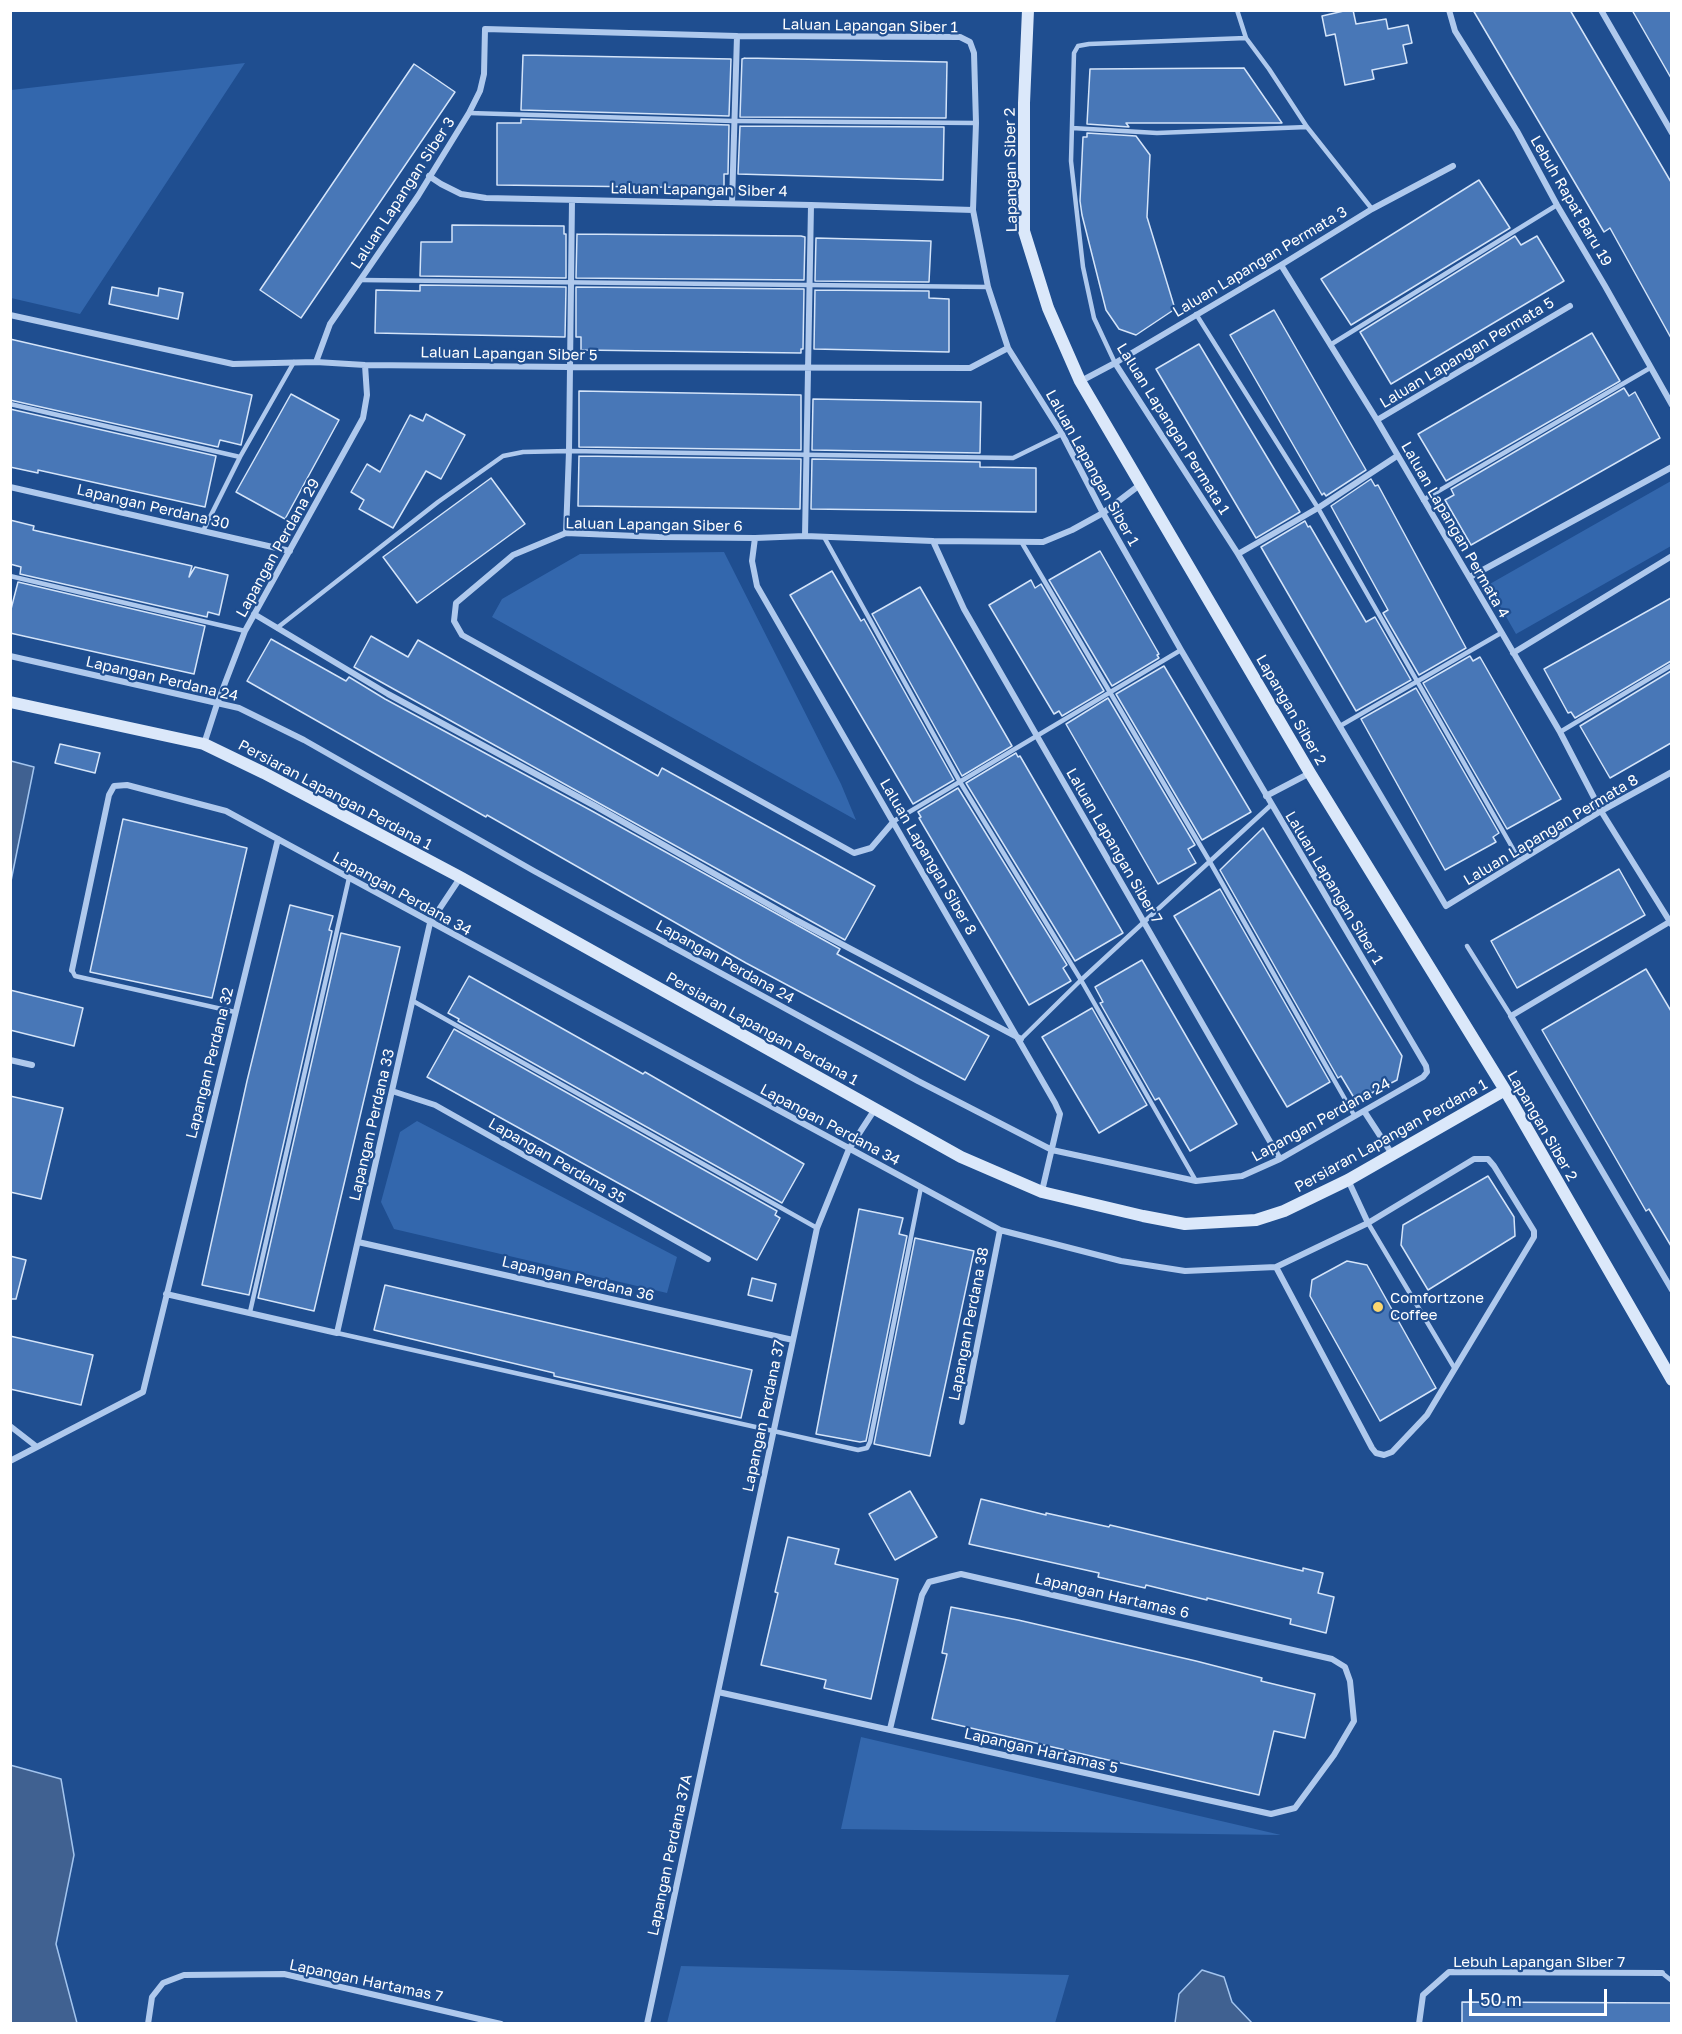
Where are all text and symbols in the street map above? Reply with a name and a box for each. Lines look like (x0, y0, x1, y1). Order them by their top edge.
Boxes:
street label: Laluan Lapangan Siber 1 (782, 15, 958, 37)
street label: Lapangan Siber 2 (1001, 108, 1021, 232)
street label: Laluan Lapangan Siber 3 (347, 114, 459, 272)
street label: Lebuh Rapat Baru 19 (1526, 133, 1616, 269)
street label: Laluan Lapangan Siber 4 (610, 179, 788, 201)
street label: Laluan Lapangan Permata 3 (1170, 203, 1350, 321)
street label: Laluan Lapangan Permata 5 (1377, 294, 1557, 412)
street label: Laluan Lapangan Permata 1 (1113, 340, 1233, 518)
street label: Laluan Lapangan Siber 5 (420, 343, 598, 365)
street label: Laluan Lapangan Siber 1 (1042, 387, 1142, 549)
street label: Laluan Lapangan Permata 4 (1397, 439, 1513, 621)
street label: Lapangan Perdana 29 (232, 476, 324, 620)
street label: Lapangan Perdana 30 (75, 481, 231, 533)
street label: Laluan Lapangan Siber 6 (565, 514, 743, 536)
street label: Lapangan Siber 2 (1252, 652, 1330, 768)
street label: Lapangan Perdana 24 (84, 653, 240, 705)
street label: Persiaran Lapangan Perdana 1 (235, 736, 435, 854)
street label: Laluan Lapangan Siber 7 (1062, 765, 1166, 927)
street label: Laluan Lapangan Permata 8 (1460, 771, 1642, 889)
street label: Laluan Lapangan Siber 8 (876, 776, 980, 938)
street label: Laluan Lapangan Siber 1 (1281, 808, 1387, 968)
street label: Lapangan Perdana 34 (329, 848, 475, 940)
street label: Lapangan Perdana 24 (652, 916, 798, 1008)
street label: Persiaran Lapangan Perdana 1 (663, 969, 861, 1089)
street label: Lapangan Perdana 32 (182, 985, 238, 1141)
street label: Lapangan Perdana 33 (346, 1047, 398, 1203)
street label: Lapangan Siber 2 (1503, 1068, 1581, 1184)
street label: Lapangan Perdana 24 (1248, 1074, 1394, 1166)
street label: Persiaran Lapangan Perdana 1 (1292, 1076, 1490, 1196)
street label: Lapangan Perdana 34 (757, 1080, 903, 1170)
street label: Lapangan Perdana 35 (485, 1114, 629, 1208)
street label: Lapangan Perdana 38 (945, 1246, 993, 1402)
street label: Lapangan Perdana 36 (500, 1253, 656, 1305)
place label: Comfortzone Coffee (1390, 1289, 1484, 1324)
marker: Comfortzone Coffee (1371, 1300, 1385, 1314)
street label: Lapangan Perdana 37 (739, 1338, 789, 1494)
street label: Lapangan Hartamas 6 (1033, 1569, 1191, 1623)
street label: Lapangan Hartamas 5 (962, 1725, 1120, 1777)
street label: Lapangan Perdana 37A (644, 1773, 696, 1937)
street label: Lebuh Lapangan Siber 7 (1453, 1953, 1625, 1971)
street label: Lapangan Hartamas 7 (288, 1956, 444, 2006)
scale bar (1472, 1977, 1610, 2015)
text: 50 m (1480, 1988, 1522, 2010)

